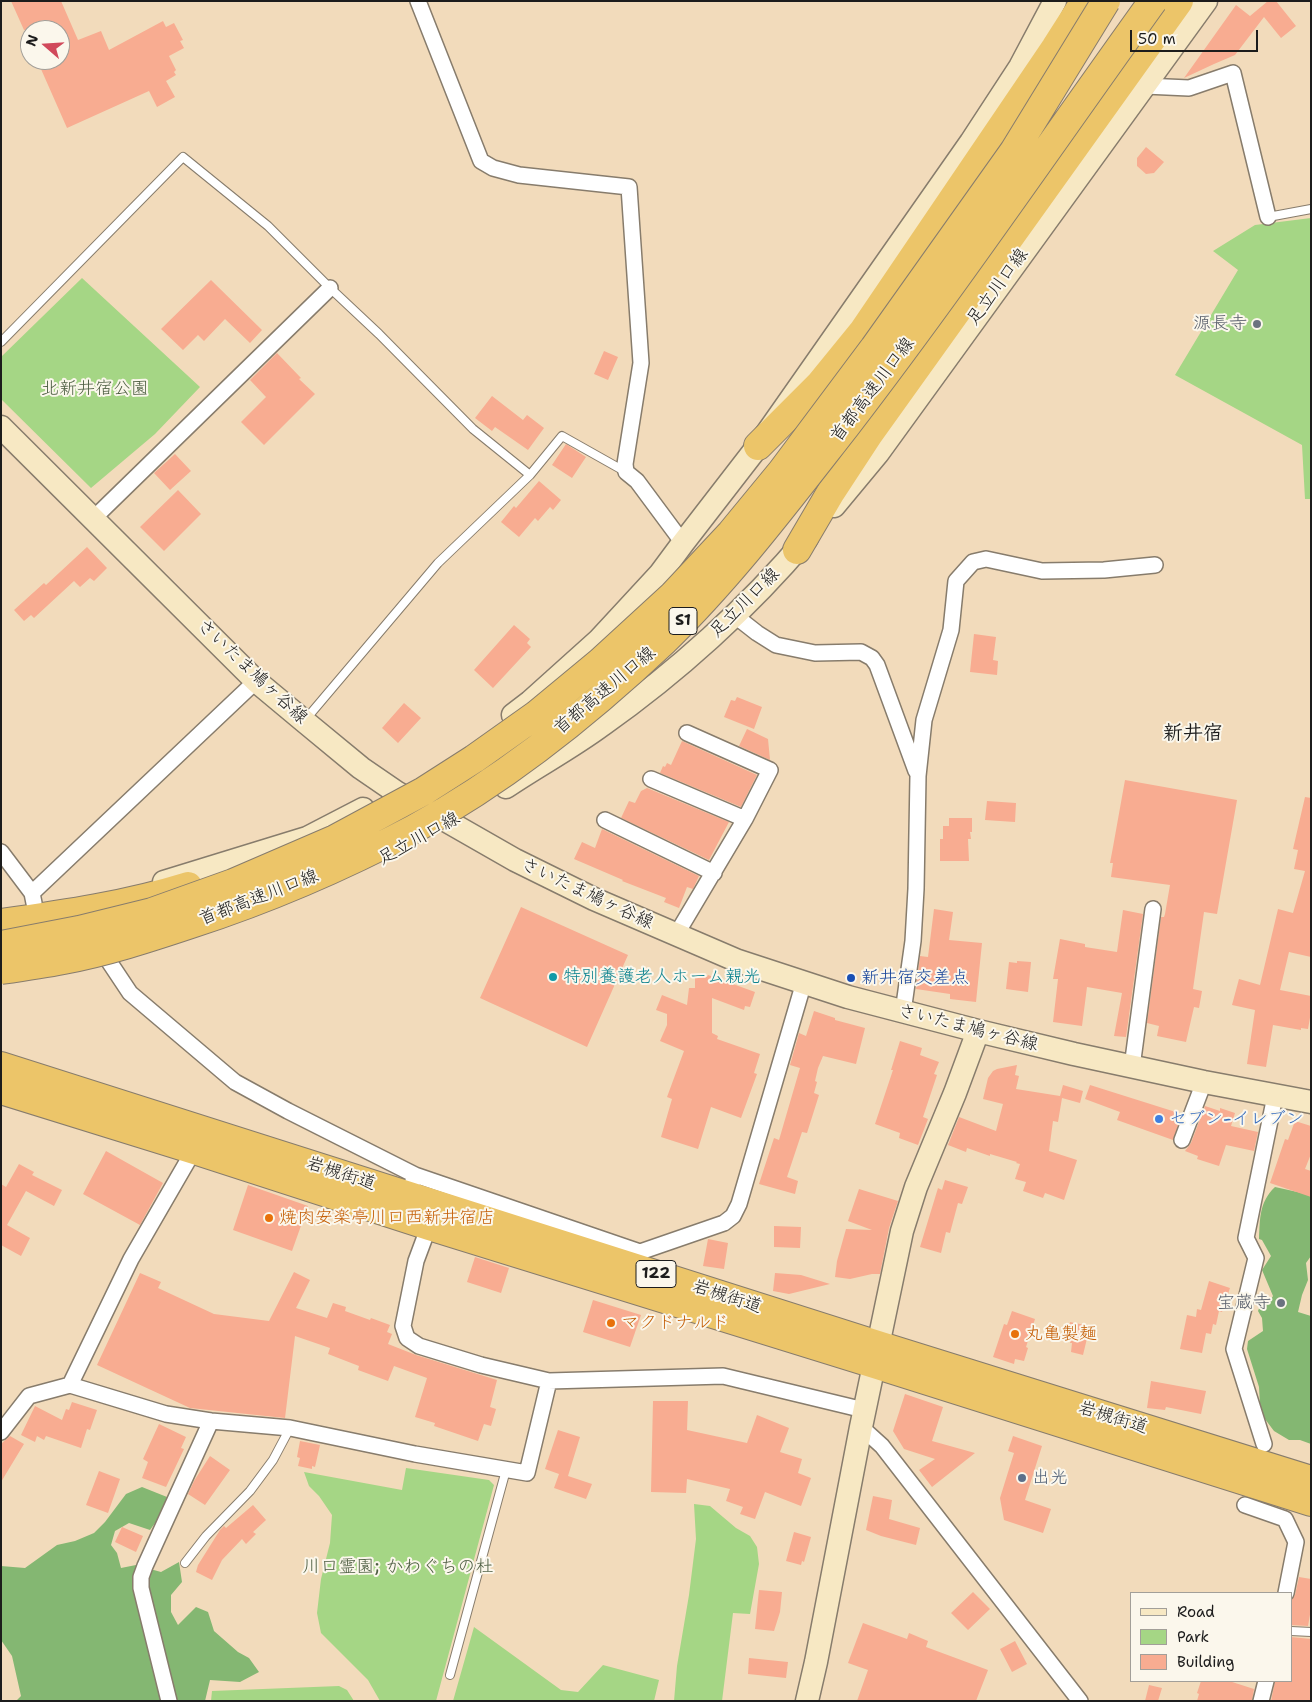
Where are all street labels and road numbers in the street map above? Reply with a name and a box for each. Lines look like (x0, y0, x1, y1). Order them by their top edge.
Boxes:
street label: 足立川口線 (963, 244, 1033, 330)
street label: 首都高速川口線 (826, 333, 920, 447)
street label: 足立川口線 (706, 564, 784, 642)
road number: S1 (669, 608, 697, 634)
street label: さいたま鳩ヶ谷線 (192, 615, 312, 729)
street label: 首都高速川口線 (550, 642, 660, 740)
street label: 足立川口線 (374, 808, 464, 870)
street label: さいたま鳩ヶ谷線 (517, 854, 657, 934)
street label: 首都高速川口線 (196, 865, 322, 931)
street label: さいたま鳩ヶ谷線 (896, 1000, 1040, 1056)
street label: 岩槻街道 (303, 1153, 379, 1195)
road number: 122 (636, 1260, 676, 1288)
street label: 岩槻街道 (689, 1276, 765, 1318)
street label: 岩槻街道 (1075, 1397, 1151, 1439)

